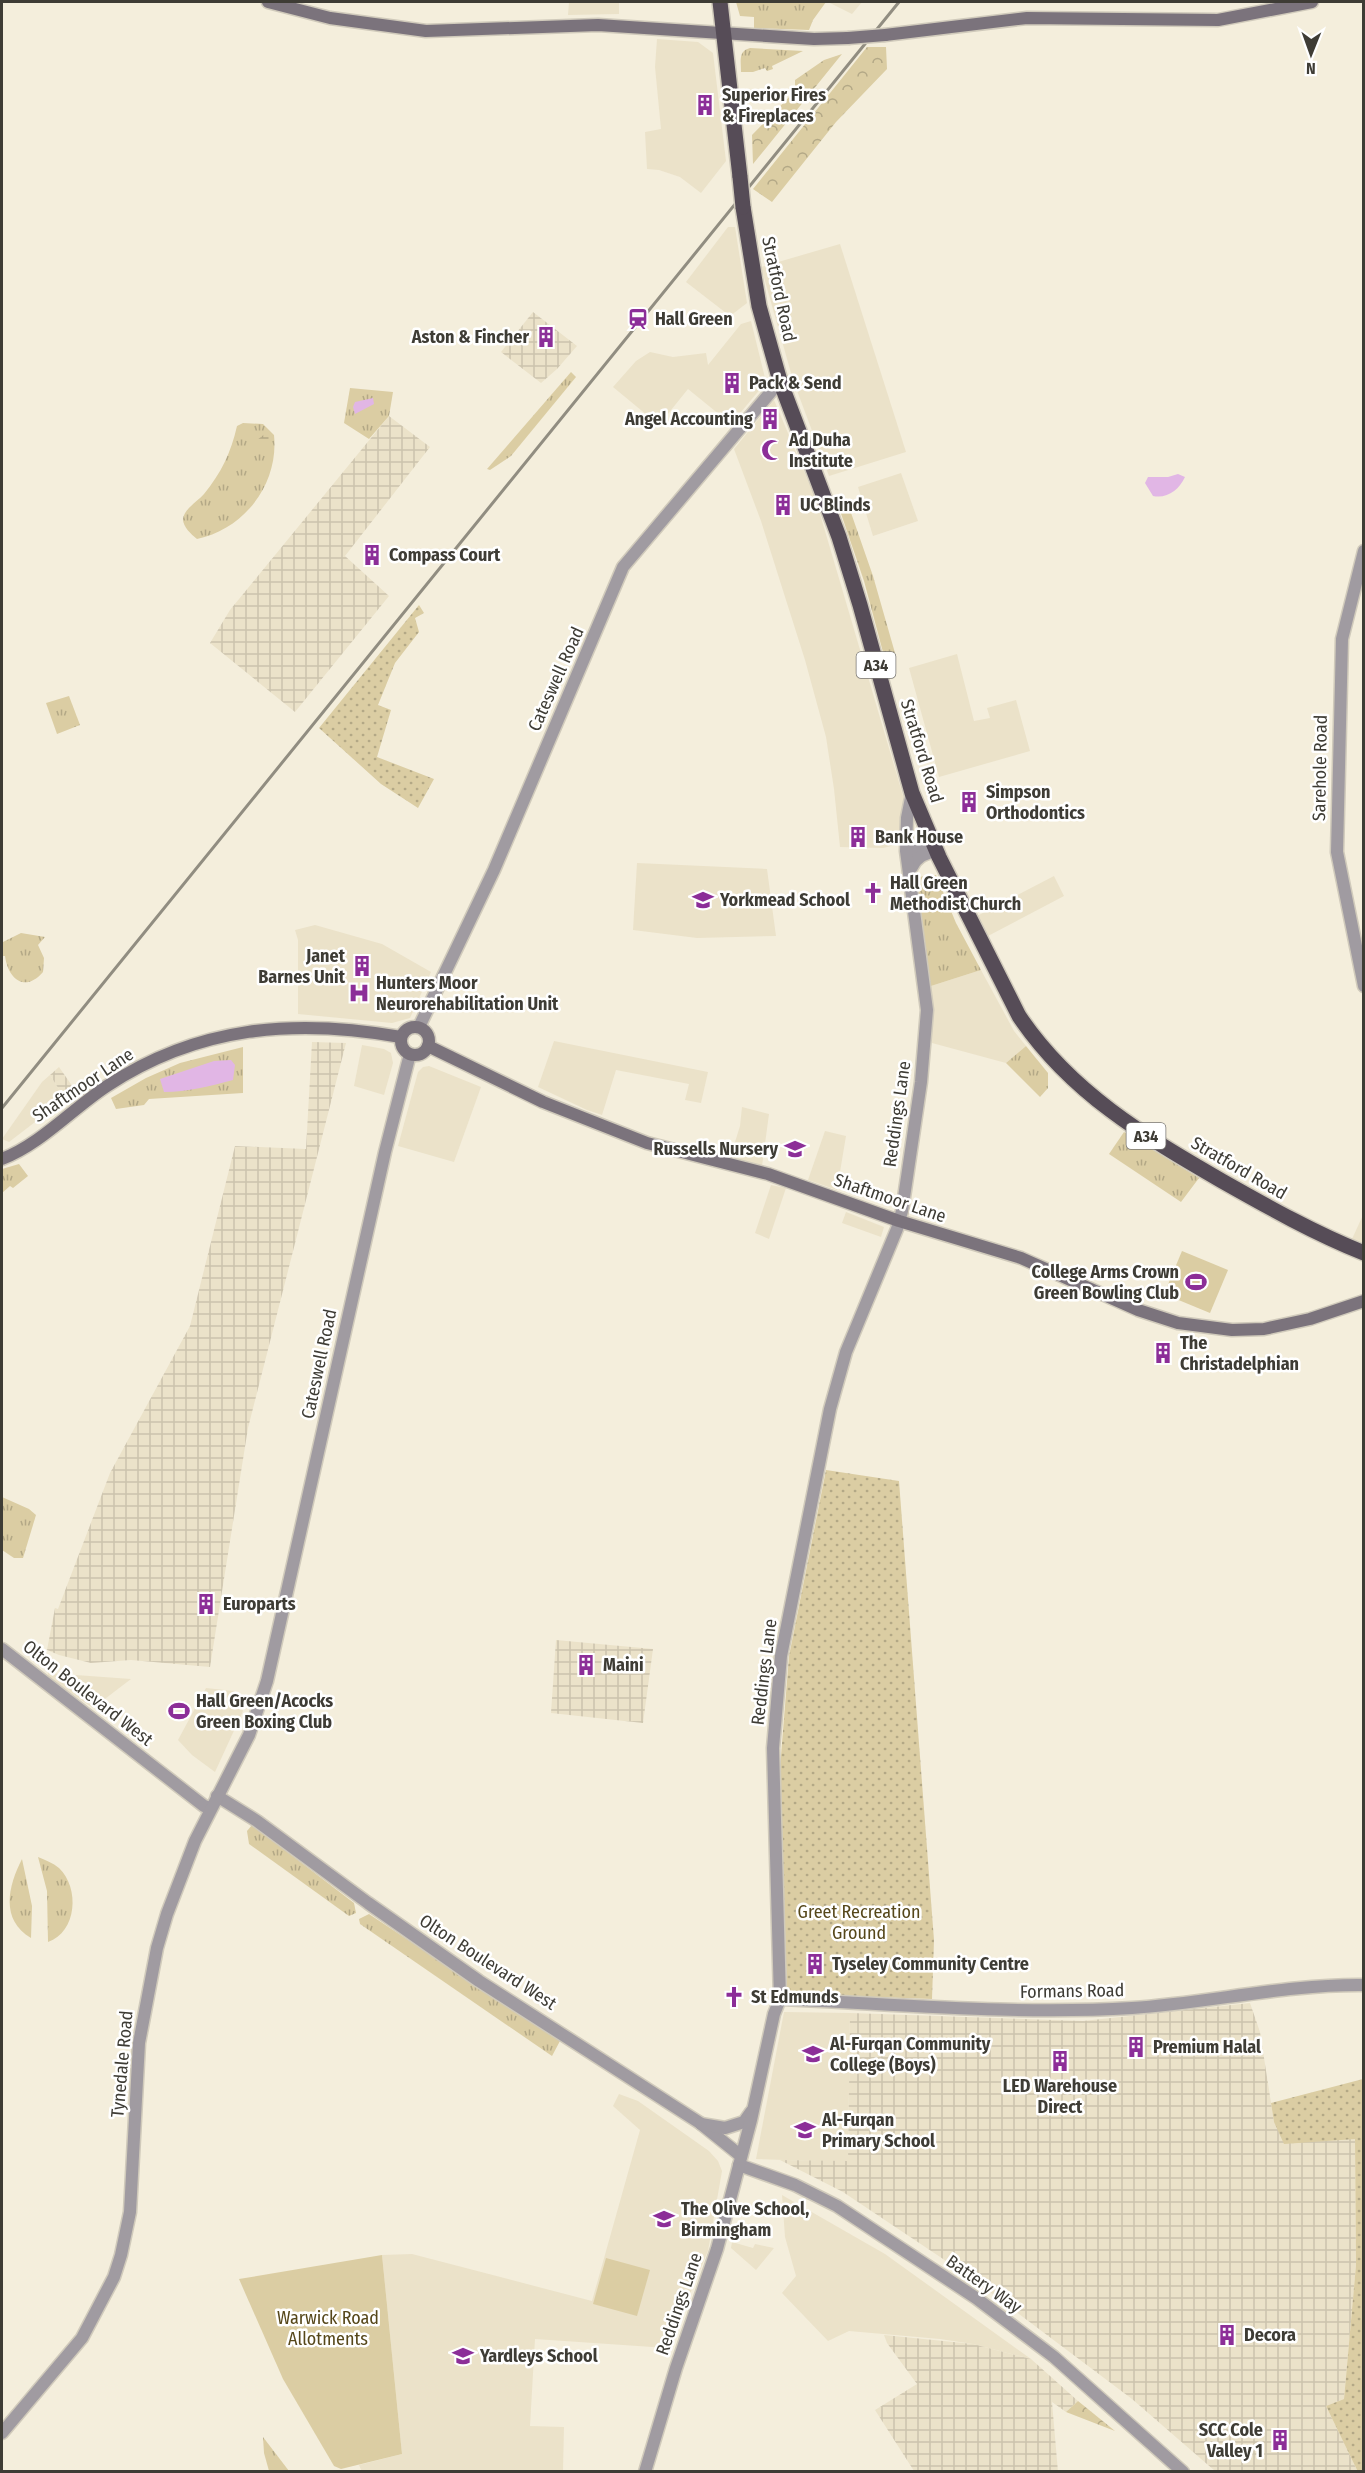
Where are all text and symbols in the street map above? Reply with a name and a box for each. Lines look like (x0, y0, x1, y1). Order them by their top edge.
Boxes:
north arrow (1281, 24, 1341, 84)
text: N (1306, 59, 1316, 78)
place label: Superior Fires & Fireplaces (722, 84, 826, 127)
building icon: Superior Fires & Fireplaces (693, 93, 717, 117)
street label: Stratford Road (757, 234, 801, 344)
station icon: Hall Green (626, 307, 650, 331)
place label: Hall Green (655, 308, 733, 330)
building icon: Aston & Fincher (534, 325, 558, 349)
place label: Aston & Fincher (411, 326, 529, 348)
building icon: Pack & Send (720, 371, 744, 395)
place label: Pack & Send (749, 372, 842, 394)
building icon: Angel Accounting (758, 407, 782, 431)
place label: Angel Accounting (624, 408, 753, 430)
place label: Ad Duha Institute (788, 429, 853, 472)
mosque icon: Ad Duha Institute (760, 438, 784, 462)
building icon: UC Blinds (771, 493, 795, 517)
place label: UC Blinds (800, 494, 871, 516)
building icon: Compass Court (360, 543, 384, 567)
place label: Compass Court (389, 544, 501, 566)
street label: Cateswell Road (523, 624, 589, 734)
road number: A34 (856, 652, 896, 678)
street label: Stratford Road (896, 697, 948, 805)
street label: Sarehole Road (1308, 715, 1332, 821)
place label: Simpson Orthodontics (986, 781, 1085, 824)
building icon: Simpson Orthodontics (957, 790, 981, 814)
building icon: Bank House (846, 825, 870, 849)
place label: Bank House (875, 826, 963, 848)
place label: Hall Green Methodist Church (890, 872, 1021, 915)
church icon: Hall Green Methodist Church (861, 881, 885, 905)
school or university icon: Yorkmead School (691, 888, 715, 912)
place label: Yorkmead School (719, 889, 850, 911)
place label: Janet Barnes Unit (258, 945, 346, 988)
building icon: Janet Barnes Unit (350, 954, 374, 978)
place label: Hunters Moor Neurorehabilitation Unit (376, 972, 559, 1015)
hospital icon: Hunters Moor Neurorehabilitation Unit (347, 981, 371, 1005)
street label: Shaftmoor Lane (28, 1043, 138, 1127)
street label: Reddings Lane (879, 1059, 915, 1169)
road number: A34 (1126, 1123, 1166, 1149)
street label: Stratford Road (1187, 1132, 1291, 1204)
school or university icon: Russells Nursery (783, 1137, 807, 1161)
place label: Russells Nursery (654, 1138, 778, 1160)
street label: Shaftmoor Lane (831, 1169, 949, 1227)
place label: College Arms Crown Green Bowling Club (1032, 1261, 1179, 1304)
sports icon: College Arms Crown Green Bowling Club (1184, 1270, 1208, 1294)
street label: Cateswell Road (297, 1307, 341, 1421)
place label: The Christadelphian (1180, 1332, 1299, 1375)
building icon: The Christadelphian (1151, 1341, 1175, 1365)
building icon: Europarts (194, 1592, 218, 1616)
place label: Europarts (223, 1593, 296, 1615)
street label: Reddings Lane (747, 1617, 781, 1726)
street label: Olton Boulevard West (19, 1635, 158, 1751)
building icon: Maini (574, 1653, 598, 1677)
place label: Maini (603, 1654, 644, 1676)
place label: Hall Green/Acocks Green Boxing Club (196, 1690, 333, 1733)
sports icon: Hall Green/Acocks Green Boxing Club (167, 1699, 191, 1723)
park label: Greet Recreation Ground (798, 1901, 920, 1944)
street label: Olton Boulevard West (415, 1909, 561, 2015)
building icon: Tyseley Community Centre (803, 1952, 827, 1976)
place label: Tyseley Community Centre (832, 1953, 1029, 1975)
street label: Formans Road (1020, 1979, 1124, 2003)
church icon: St Edmunds (722, 1985, 746, 2009)
place label: St Edmunds (751, 1986, 839, 2008)
street label: Tynedale Road (106, 2010, 138, 2118)
place label: Al-Furqan Community College (Boys) (829, 2033, 991, 2076)
building icon: Premium Halal (1124, 2035, 1148, 2059)
place label: Premium Halal (1153, 2036, 1261, 2058)
school or university icon: Al-Furqan Community College (Boys) (801, 2042, 825, 2066)
building icon: LED Warehouse Direct (1048, 2049, 1072, 2073)
place label: LED Warehouse Direct (1003, 2075, 1117, 2118)
place label: Al-Furqan Primary School (821, 2109, 935, 2152)
school or university icon: Al-Furqan Primary School (793, 2118, 817, 2142)
place label: The Olive School, Birmingham (681, 2198, 809, 2241)
school or university icon: The Olive School, Birmingham (652, 2207, 676, 2231)
street label: Reddings Lane (651, 2250, 707, 2358)
street label: Battery Way (942, 2250, 1026, 2318)
park label: Warwick Road Allotments (277, 2307, 379, 2350)
building icon: Decora (1215, 2323, 1239, 2347)
place label: Decora (1244, 2324, 1296, 2346)
school or university icon: Yardleys School (451, 2344, 475, 2368)
place label: Yardleys School (479, 2345, 598, 2367)
place label: SCC Cole Valley 1 (1199, 2419, 1263, 2462)
building icon: SCC Cole Valley 1 (1268, 2428, 1292, 2452)

